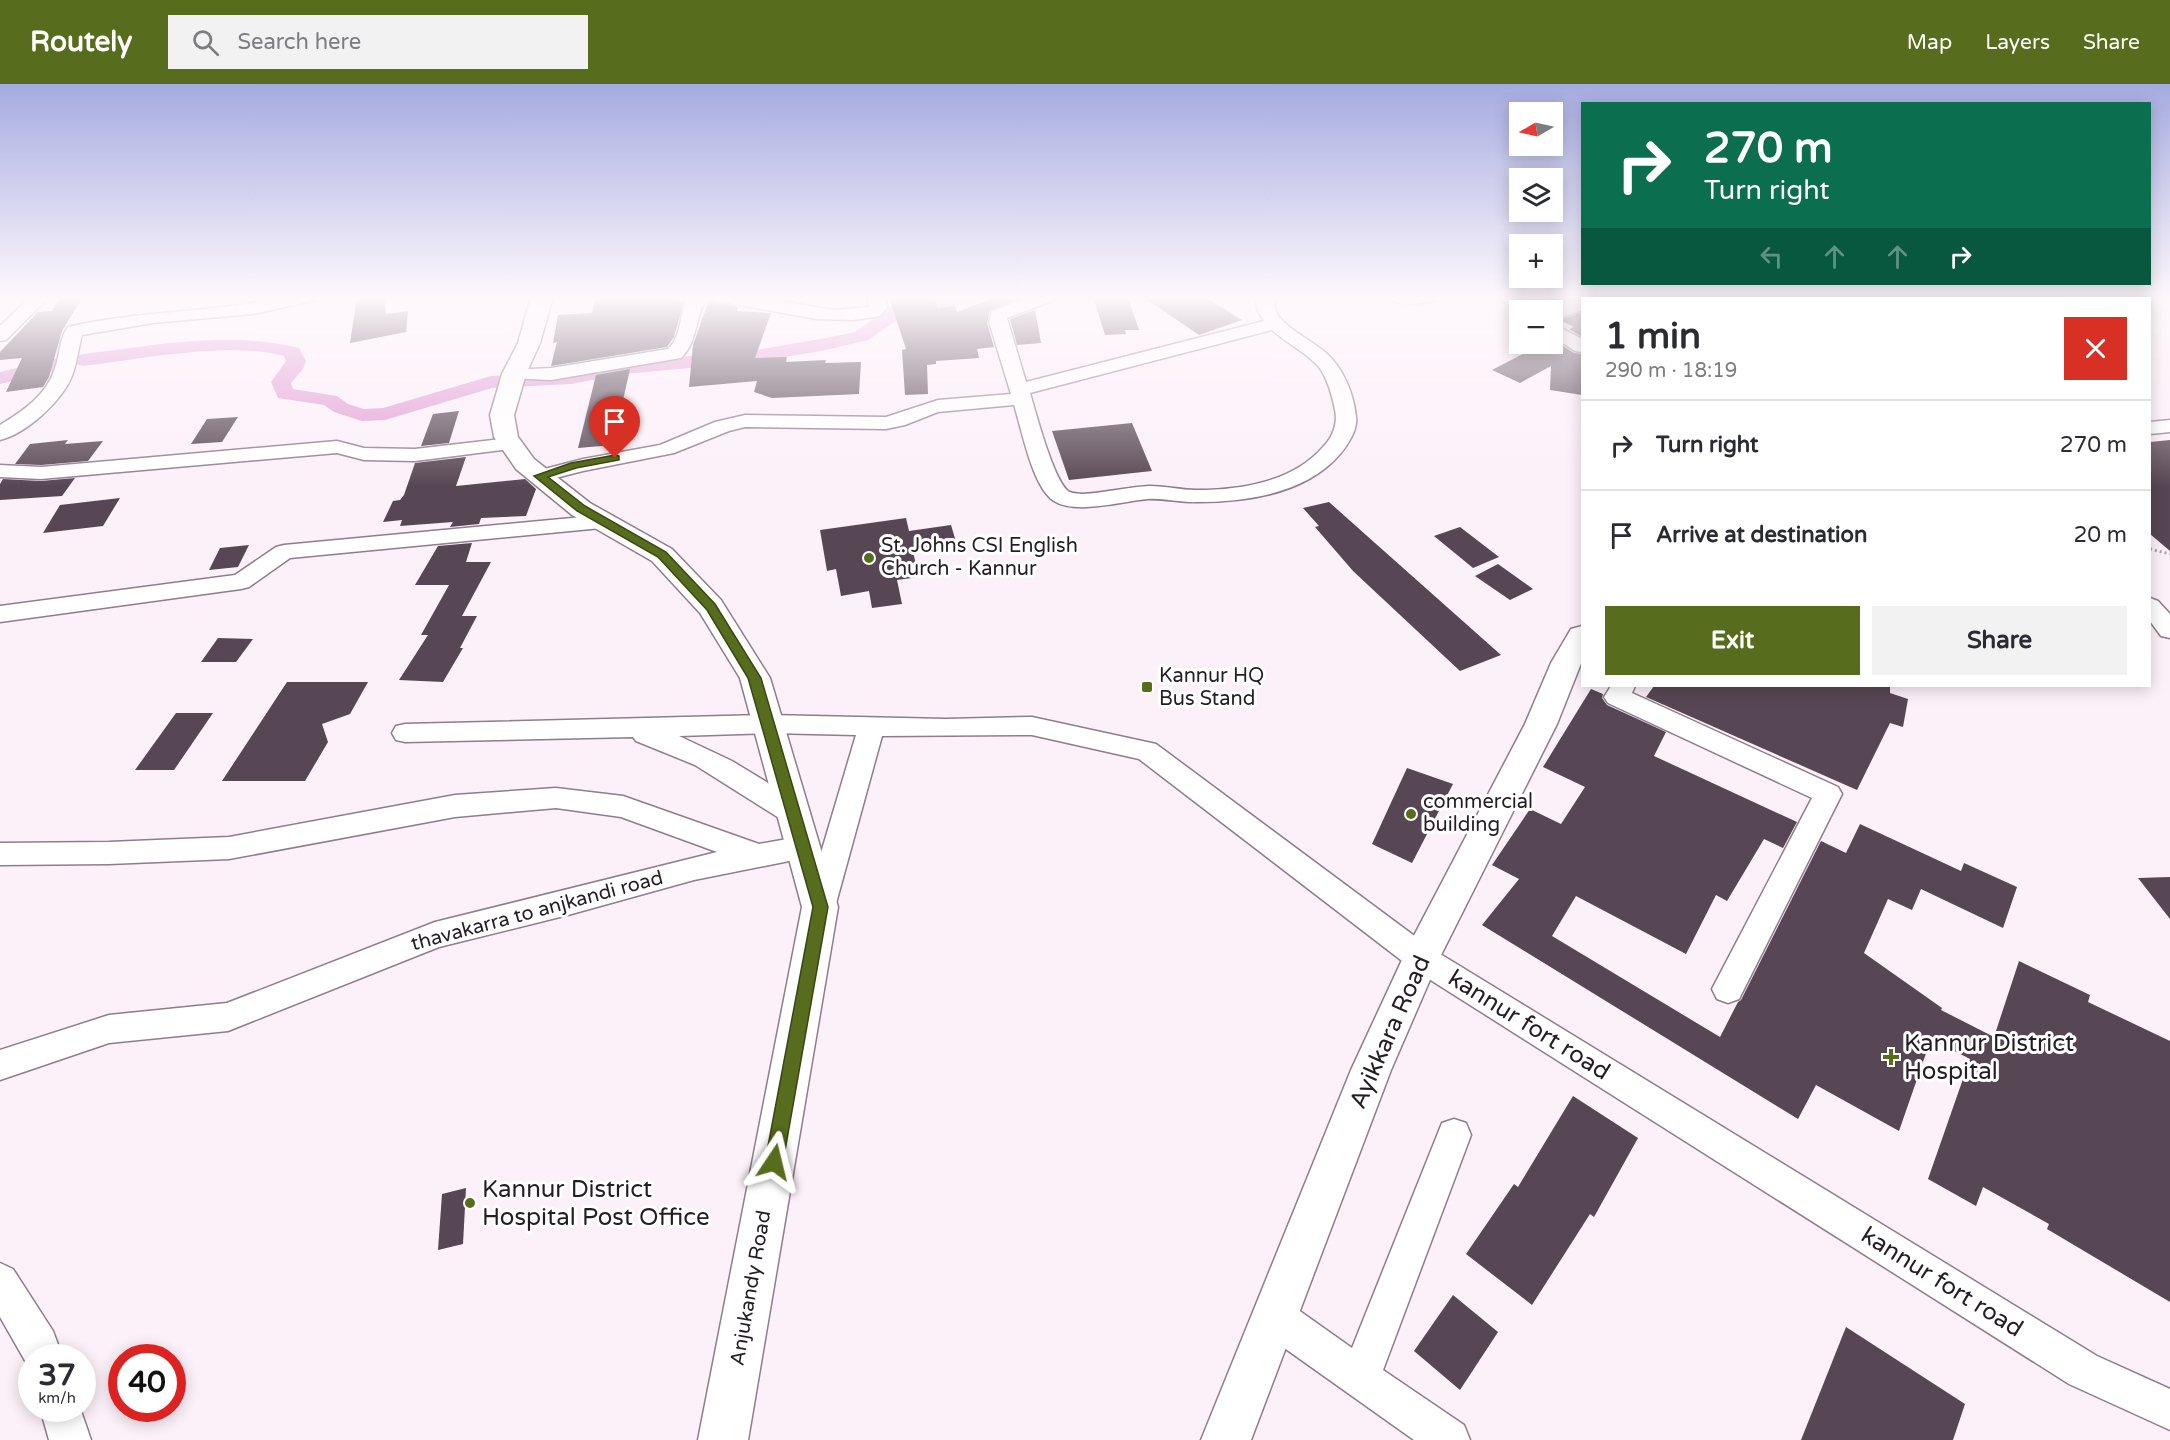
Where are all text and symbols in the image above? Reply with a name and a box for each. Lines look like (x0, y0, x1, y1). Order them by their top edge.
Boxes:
search box (168, 15, 588, 69)
text: Routely (30, 25, 132, 59)
icon: search (189, 26, 222, 59)
text: Search here (237, 29, 361, 55)
text: Map (1907, 30, 1952, 55)
text: Layers (1985, 30, 2050, 55)
text: Share (2083, 30, 2140, 55)
north arrow (1509, 102, 1563, 156)
map controls (1509, 102, 1563, 354)
text: 270 m (1704, 123, 1833, 174)
icon: right (1605, 126, 1683, 204)
button: layers (1509, 168, 1563, 222)
text: Turn right (1704, 174, 1830, 207)
button: + (1509, 234, 1563, 288)
icon: left (1755, 240, 1788, 273)
icon: ahead (1818, 240, 1851, 273)
icon: ahead (1881, 240, 1914, 273)
icon: right (1944, 240, 1977, 273)
button: − (1509, 300, 1563, 354)
text: 1 min (1605, 315, 1701, 358)
button: close (2064, 317, 2127, 380)
text: 290 m · 18:19 (1605, 359, 1737, 383)
pin (589, 396, 640, 458)
icon: arrive (598, 405, 631, 438)
icon: right (1605, 429, 1638, 462)
text: Turn right (1656, 432, 1758, 458)
text: 270 m (2060, 432, 2127, 458)
icon: arrive (1605, 519, 1638, 552)
text: Arrive at destination (1656, 522, 1867, 548)
text: 20 m (2073, 522, 2127, 548)
place label: St. Johns CSI English Church - Kannur (881, 534, 1078, 581)
marker: St. Johns CSI English Church - Kannur (862, 551, 876, 565)
button: Exit (1605, 606, 1860, 675)
button: Share (1872, 606, 2127, 675)
place label: Kannur HQ Bus Stand (1159, 664, 1264, 711)
marker: Kannur HQ Bus Stand (1140, 680, 1154, 694)
place label: commercial building (1423, 790, 1533, 837)
marker: commercial building (1404, 807, 1418, 821)
street label: thavakarra to anjkandi road (408, 866, 666, 956)
street label: Ayikkara Road (1343, 951, 1437, 1113)
street label: kannur fort road (1443, 964, 1615, 1086)
place label: Kannur District Hospital (1904, 1029, 2074, 1086)
marker: Kannur District Hospital (1882, 1048, 1900, 1066)
position arrow (742, 1130, 806, 1194)
place label: Kannur District Hospital Post Office (482, 1175, 710, 1232)
marker: Kannur District Hospital Post Office (463, 1196, 477, 1210)
street label: Anjukandy Road (726, 1209, 776, 1367)
street label: kannur fort road (1856, 1221, 2028, 1343)
speed limit sign: 40 (108, 1344, 186, 1422)
text: 37 (38, 1357, 76, 1394)
text: km/h (38, 1389, 76, 1407)

